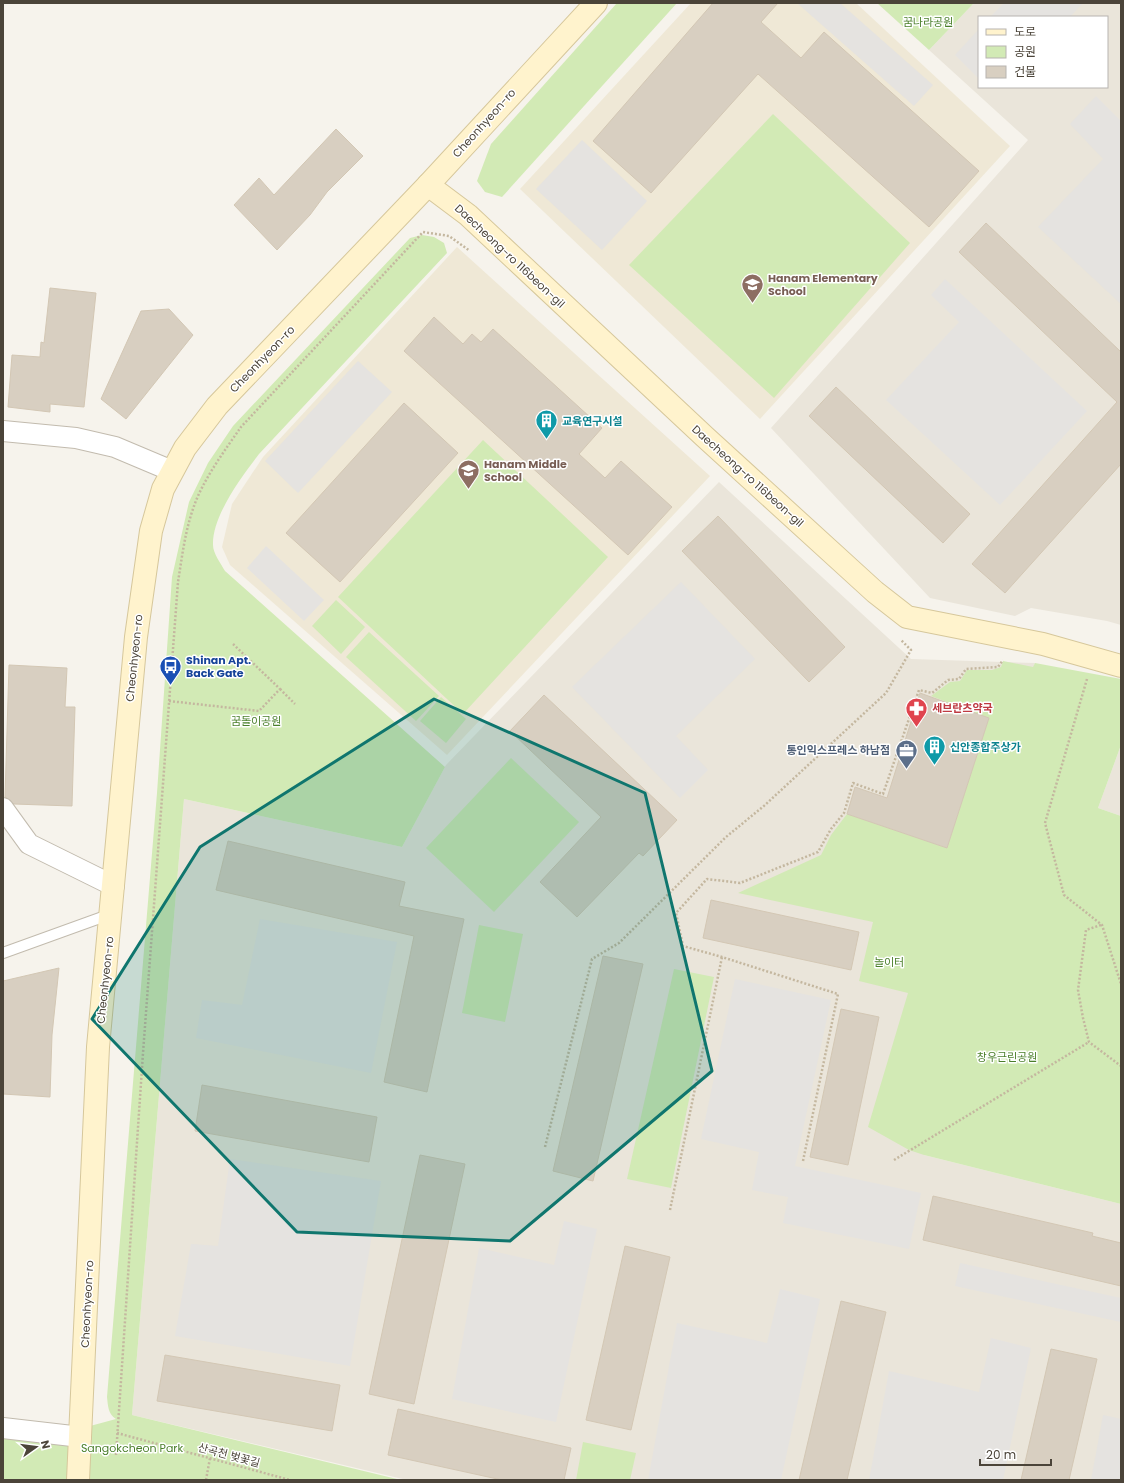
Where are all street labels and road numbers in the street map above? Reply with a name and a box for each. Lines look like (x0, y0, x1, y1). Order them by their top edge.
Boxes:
street label: Cheonhyeon-ro (449, 85, 519, 161)
street label: Daecheong-ro 116beon-gil (451, 201, 569, 311)
street label: Cheonhyeon-ro (226, 322, 298, 396)
street label: Daecheong-ro 116beon-gil (689, 421, 807, 531)
street label: Cheonhyeon-ro (121, 614, 147, 702)
street label: Cheonhyeon-ro (92, 936, 118, 1024)
street label: Cheonhyeon-ro (77, 1260, 97, 1348)
street label: 산곡천 벚꽃길 (196, 1439, 262, 1471)

